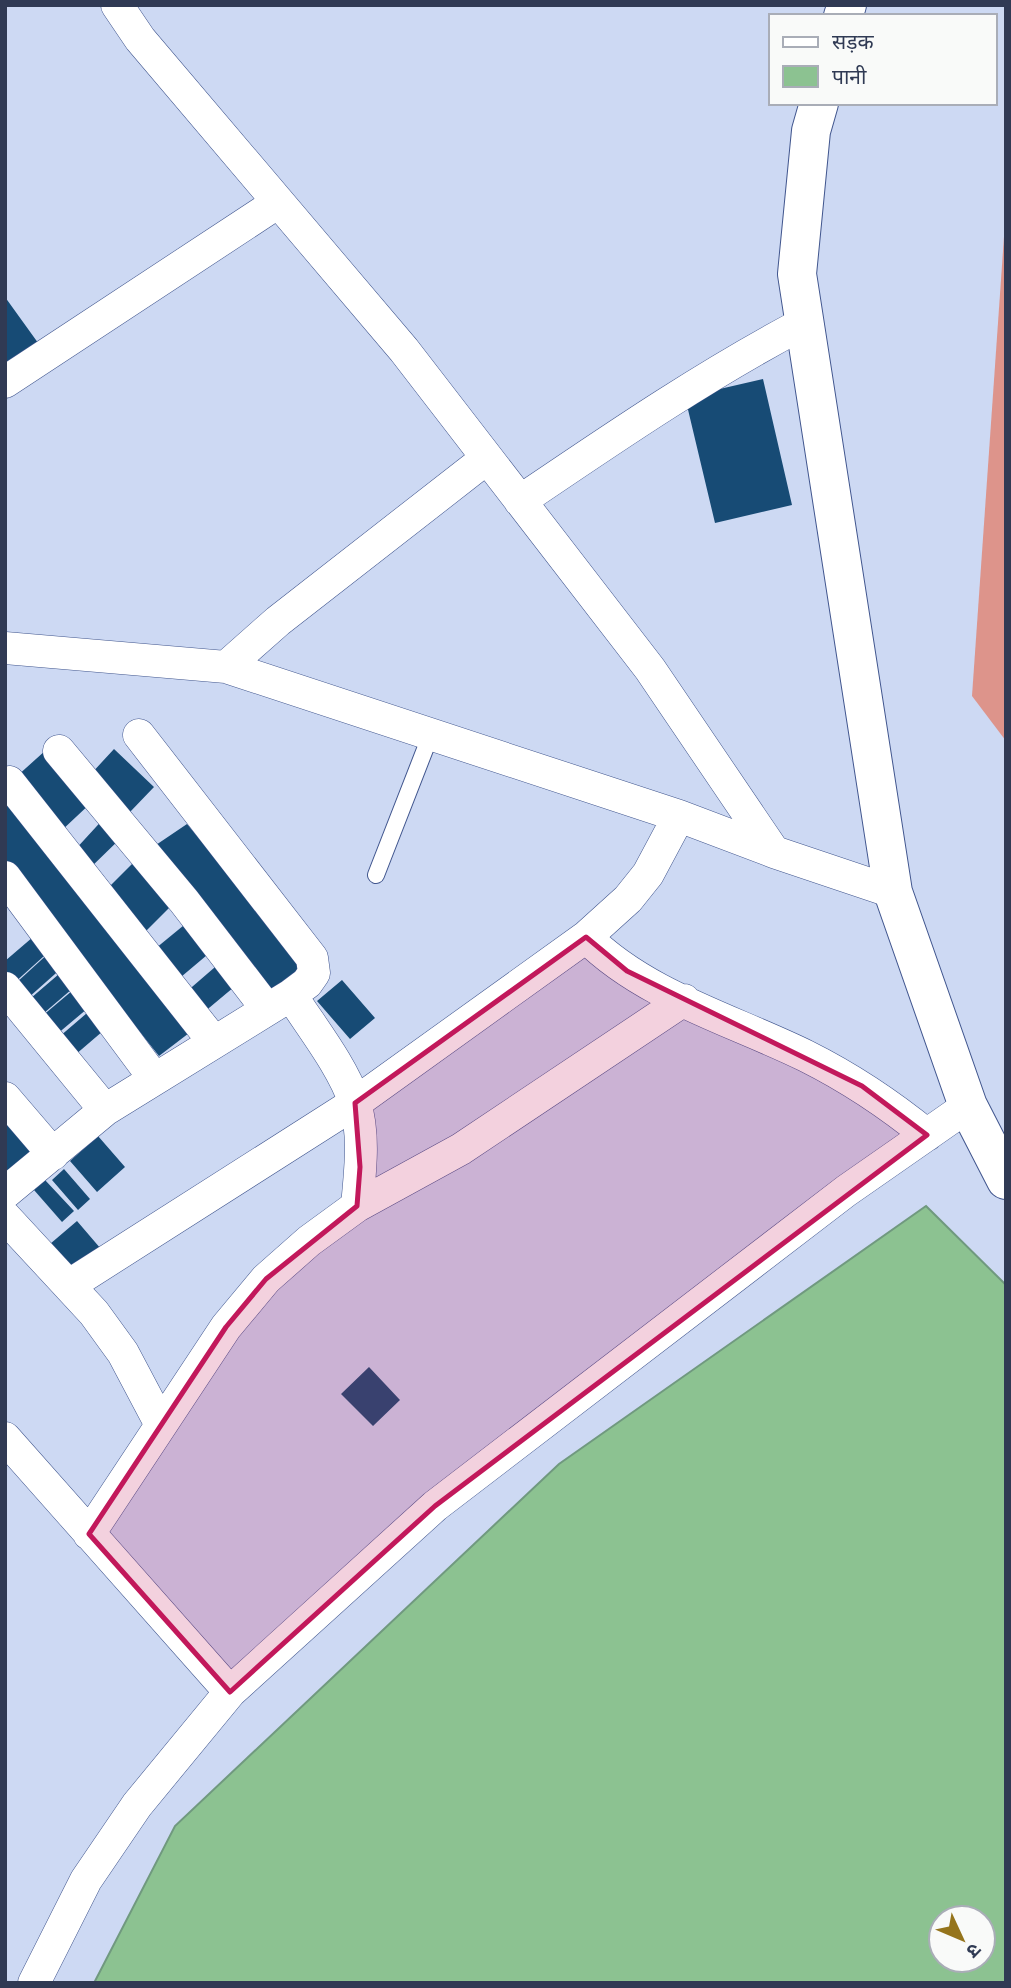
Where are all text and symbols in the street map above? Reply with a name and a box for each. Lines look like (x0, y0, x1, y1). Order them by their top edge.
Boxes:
legend (769, 14, 997, 105)
text: सड़क (832, 28, 874, 53)
text: पानी (832, 63, 867, 88)
north arrow (927, 1904, 997, 1974)
text: उ (962, 1939, 987, 1964)

